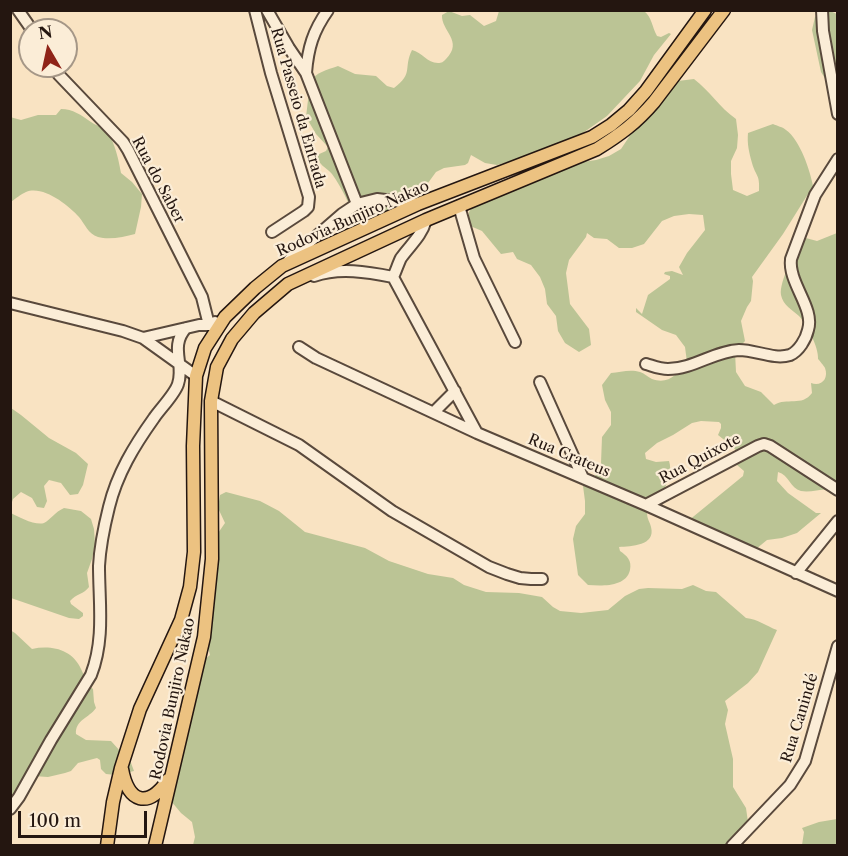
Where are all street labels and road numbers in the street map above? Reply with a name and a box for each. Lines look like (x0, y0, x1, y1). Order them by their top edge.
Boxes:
street label: Rua Passeio da Entrada (266, 26, 330, 190)
street label: Rua do Saber (128, 134, 188, 226)
street label: Rodovia Bunjiro Nakao (274, 177, 432, 261)
street label: Rua Quixote (656, 430, 744, 488)
street label: Rua Crateus (525, 431, 613, 481)
street label: Rodovia Bunjiro Nakao (147, 616, 199, 782)
street label: Rua Canindé (778, 671, 822, 765)

